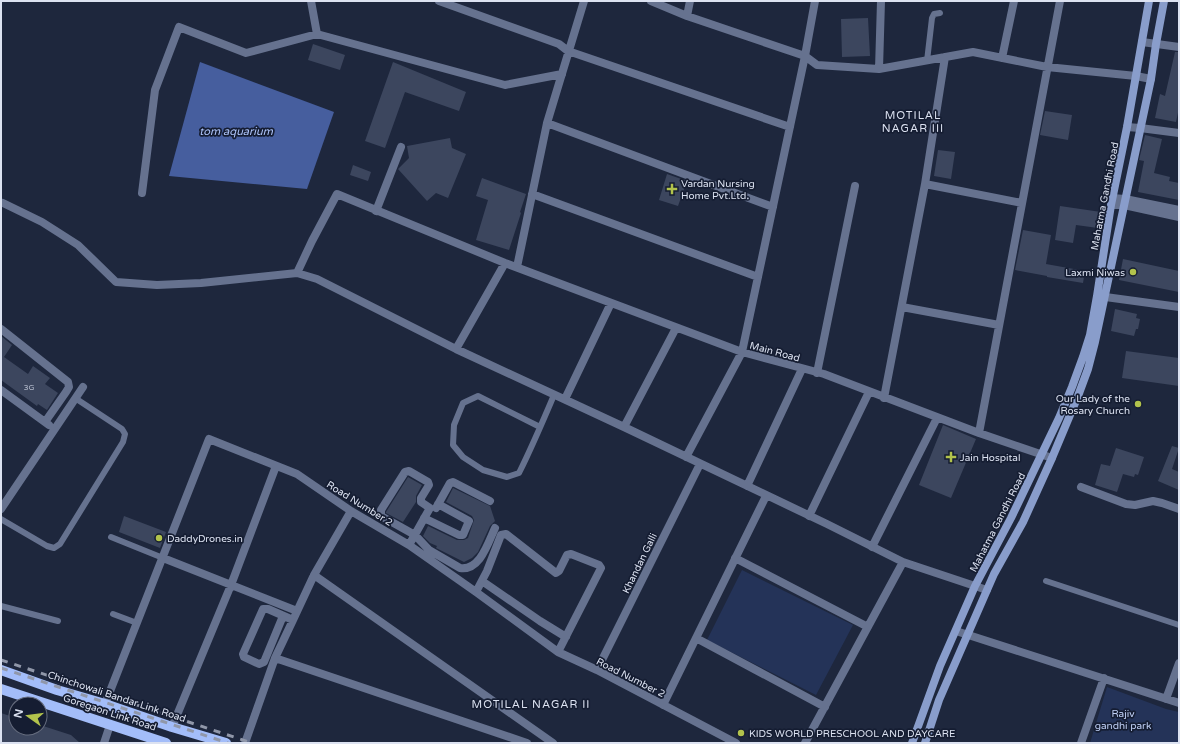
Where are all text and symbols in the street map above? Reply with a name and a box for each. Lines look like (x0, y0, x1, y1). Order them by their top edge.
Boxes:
district label: MOTILAL NAGAR III (882, 109, 944, 135)
water label: tom aquarium (199, 125, 274, 138)
street label: Mahatma Gandhi Road (1089, 141, 1121, 251)
place label: Vardan Nursing Home Pvt.Ltd. (681, 178, 755, 202)
marker: Vardan Nursing Home Pvt.Ltd. (666, 183, 678, 195)
place label: Laxmi Niwas (1065, 267, 1125, 279)
marker: Laxmi Niwas (1128, 267, 1138, 277)
street label: Main Road (748, 339, 801, 364)
house number: 3G (23, 383, 35, 392)
place label: Our Lady of the Rosary Church (1056, 393, 1130, 417)
marker: Our Lady of the Rosary Church (1133, 399, 1143, 409)
marker: Jain Hospital (945, 451, 957, 463)
place label: Jain Hospital (960, 452, 1020, 464)
street label: Mahatma Gandhi Road (968, 471, 1028, 574)
street label: Road Number 2 (324, 479, 395, 529)
street label: Khandan Galli (620, 531, 660, 596)
marker: DaddyDrones.in (154, 533, 164, 543)
place label: DaddyDrones.in (167, 533, 243, 545)
street label: Road Number 2 (594, 655, 667, 700)
street label: Chinchowali Bandar Link Road (46, 669, 187, 725)
street label: Goregaon Link Road (62, 692, 158, 734)
north arrow (8, 696, 48, 736)
district label: MOTILAL NAGAR II (472, 698, 590, 711)
text: N (11, 708, 26, 720)
park label: Rajiv gandhi park (1095, 708, 1152, 732)
marker: KIDS WORLD PRESCHOOL AND DAYCARE (736, 728, 746, 738)
place label: KIDS WORLD PRESCHOOL AND DAYCARE (749, 728, 955, 740)

